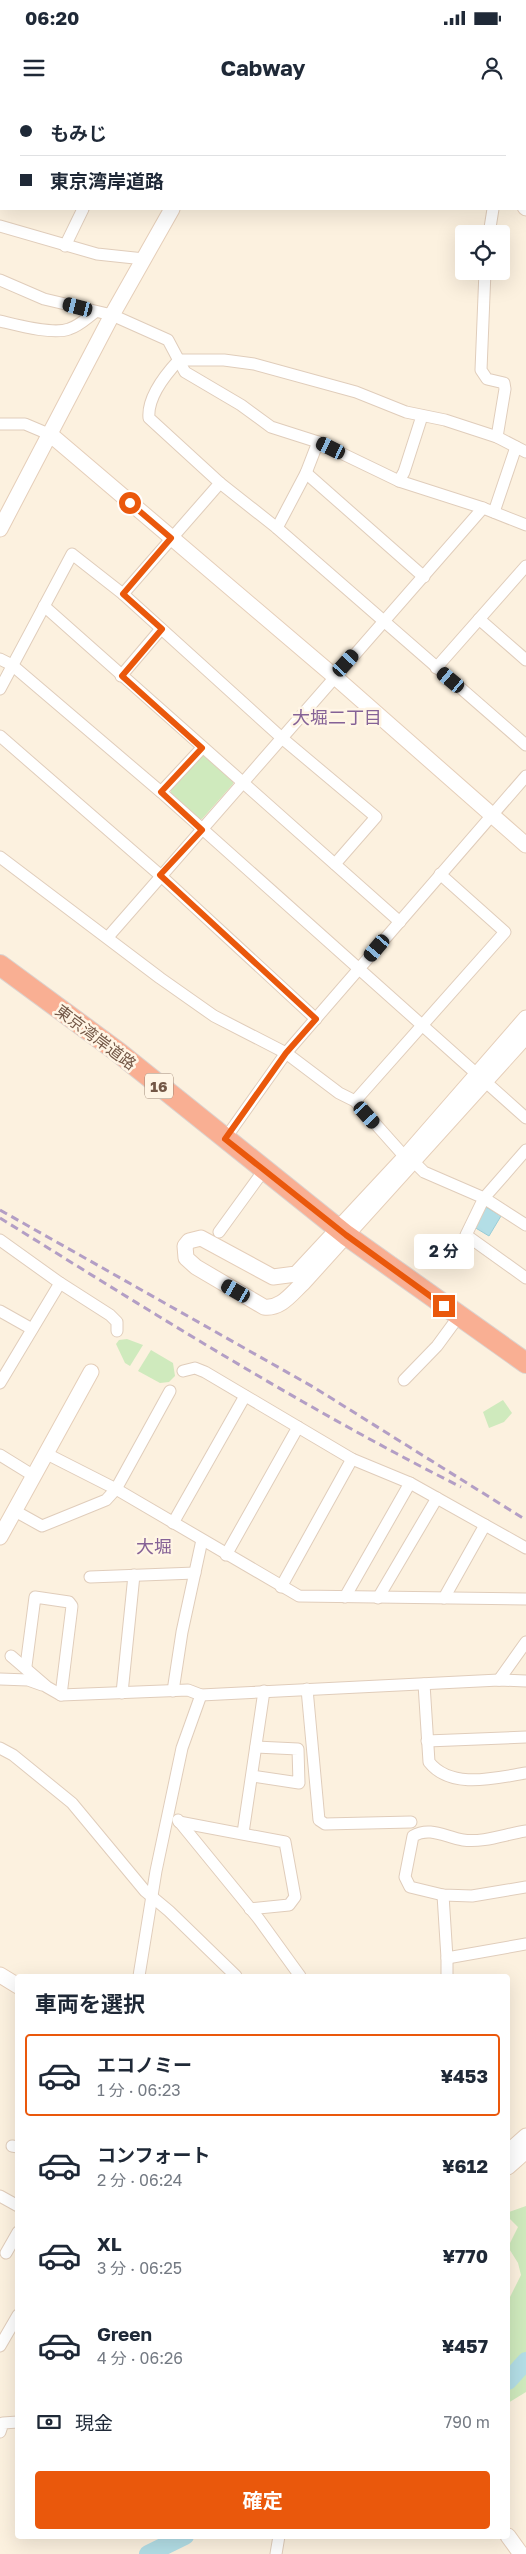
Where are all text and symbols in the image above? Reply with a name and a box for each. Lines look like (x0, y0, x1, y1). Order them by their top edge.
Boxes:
text: 06:20 (25, 6, 79, 29)
icon: menu (20, 54, 48, 82)
text: Cabway (220, 54, 306, 81)
icon: person (478, 54, 506, 82)
text: もみじ (50, 121, 107, 144)
text: 東京湾岸道路 (50, 169, 164, 192)
map controls (455, 225, 510, 280)
button: locate (455, 225, 510, 280)
car (61, 296, 94, 318)
car (314, 435, 347, 461)
route start (119, 492, 141, 514)
car (330, 647, 361, 679)
car (434, 665, 467, 695)
district label: 大堀二丁目 (292, 706, 382, 728)
car (361, 932, 392, 964)
street label: 東京湾岸道路 (52, 1000, 140, 1074)
road number: 16 (145, 1074, 173, 1098)
car (351, 1099, 382, 1131)
callout: 2 分 (414, 1234, 474, 1268)
text: 2 分 (429, 1241, 459, 1261)
car (219, 1277, 252, 1305)
route end (433, 1295, 455, 1317)
district label: 大堀 (136, 1535, 172, 1557)
text: 車両を選択 (35, 1990, 145, 2017)
icon: car (37, 2053, 82, 2098)
text: エコノミー (97, 2053, 192, 2076)
text: ¥453 (440, 2064, 488, 2087)
text: 1 分 · 06:23 (97, 2080, 181, 2100)
icon: car (37, 2143, 82, 2188)
text: コンフォート (97, 2143, 210, 2166)
text: ¥612 (442, 2154, 488, 2177)
text: 2 分 · 06:24 (97, 2170, 183, 2190)
text: XL (97, 2232, 122, 2255)
icon: car (37, 2233, 82, 2278)
text: ¥770 (442, 2244, 488, 2267)
text: 3 分 · 06:25 (97, 2258, 182, 2278)
text: Green (97, 2322, 152, 2345)
icon: car (37, 2323, 82, 2368)
text: ¥457 (442, 2334, 488, 2357)
text: 4 分 · 06:26 (97, 2348, 183, 2368)
icon: cash (35, 2408, 63, 2436)
text: 現金 (75, 2411, 113, 2434)
text: 790 m (444, 2412, 490, 2432)
button: 確定 (35, 2471, 490, 2529)

